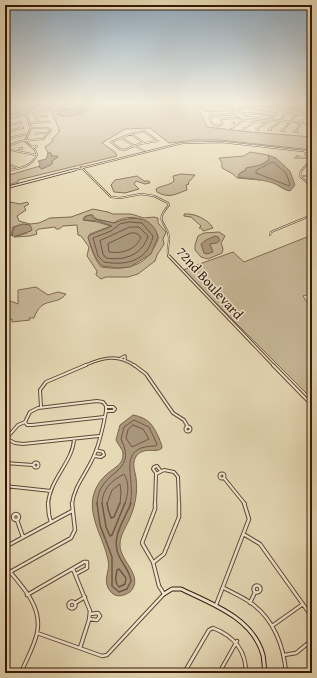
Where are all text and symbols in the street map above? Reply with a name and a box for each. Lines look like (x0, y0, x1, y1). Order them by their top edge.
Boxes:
street label: 72nd Boulevard (172, 242, 248, 324)

